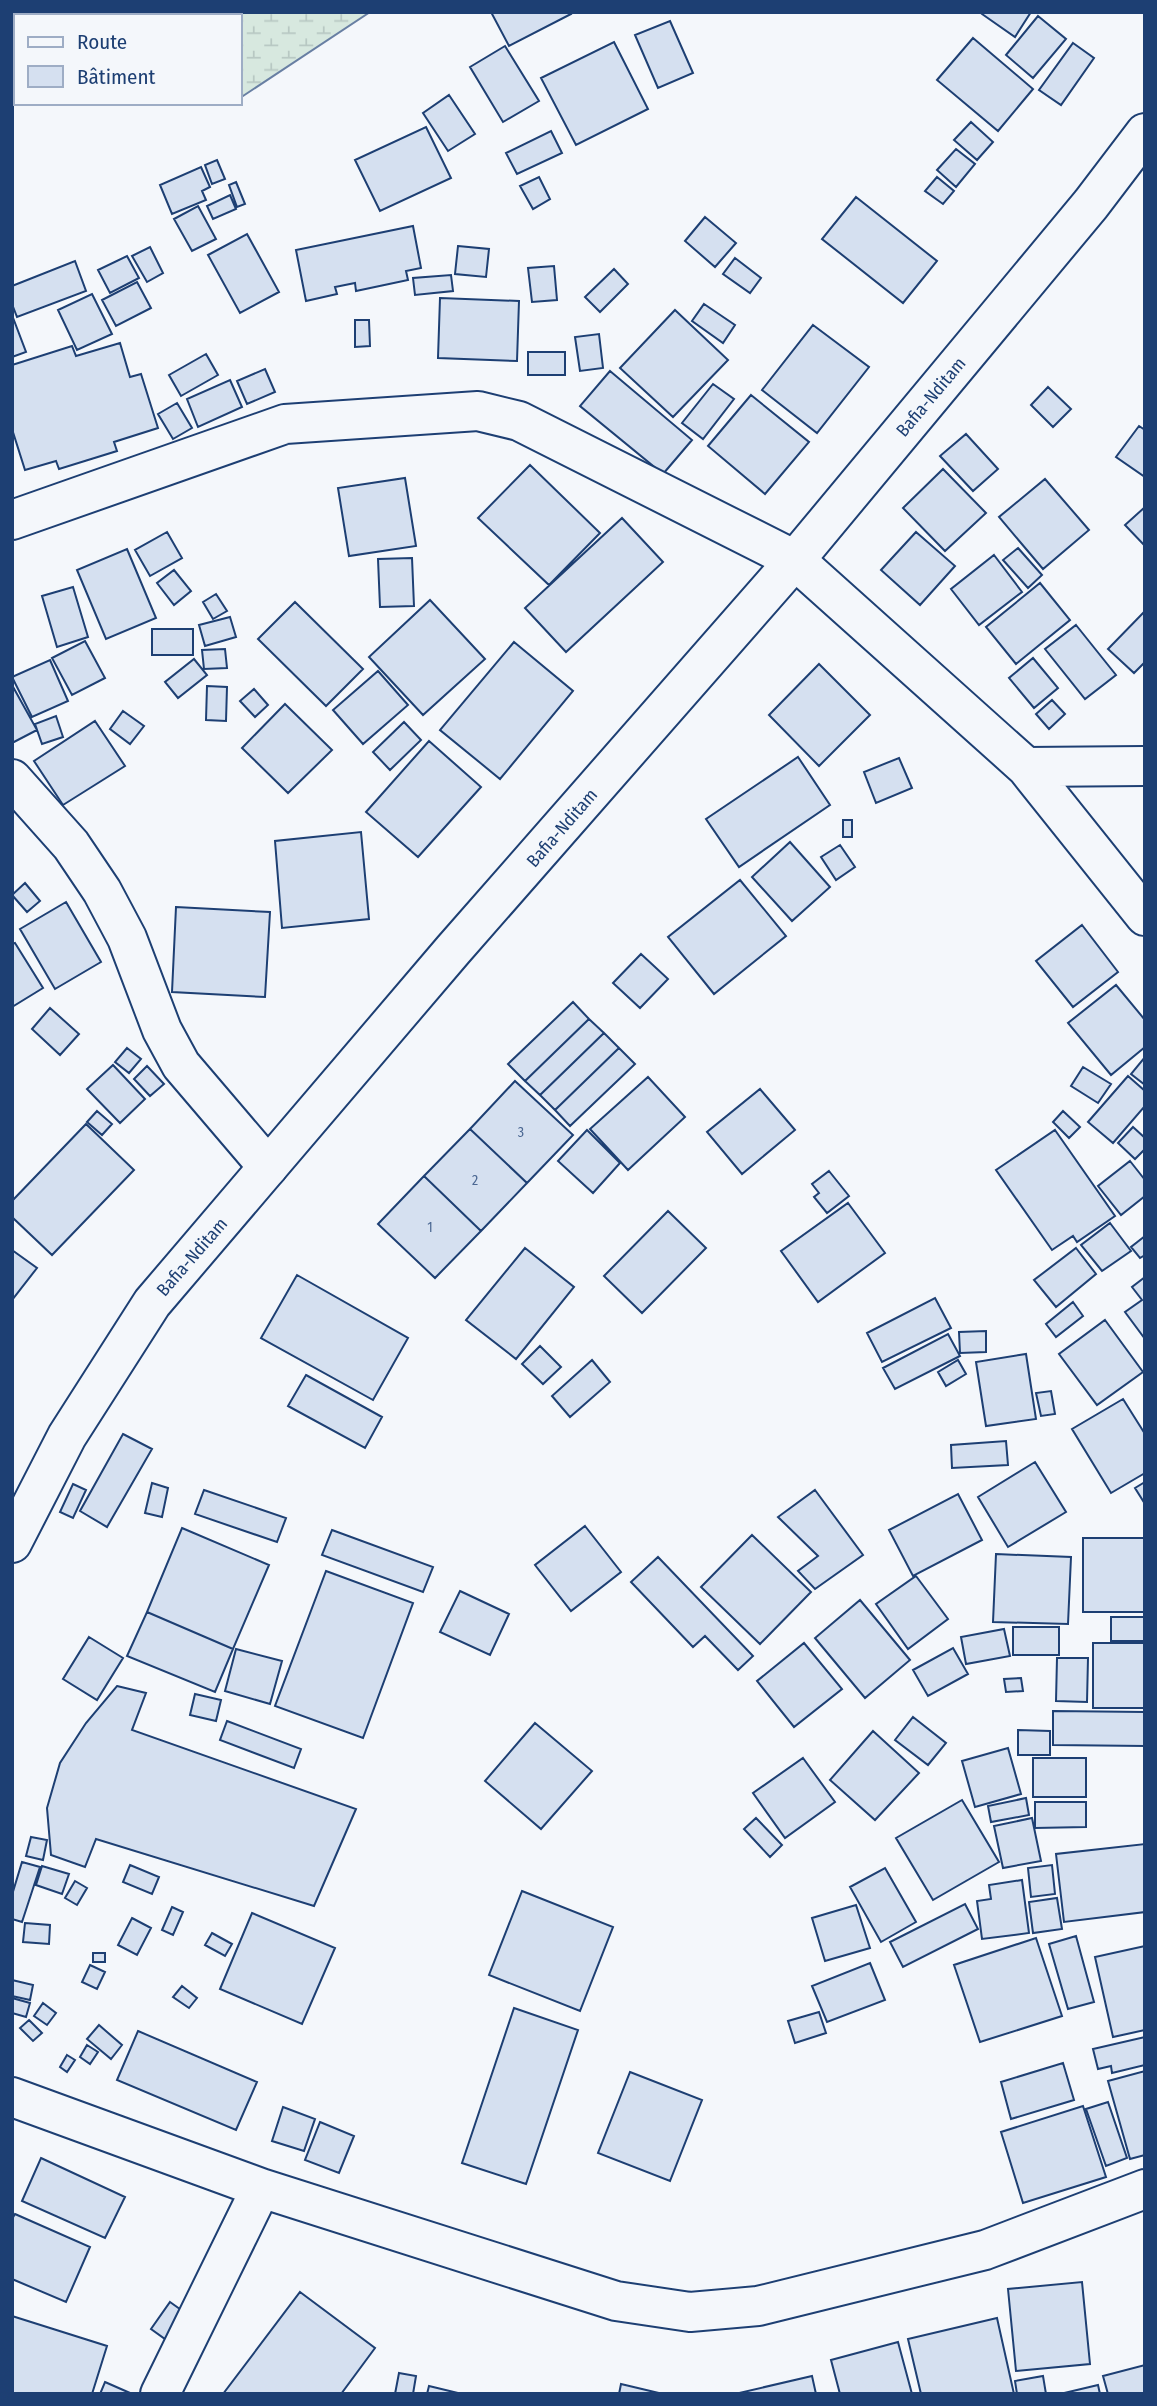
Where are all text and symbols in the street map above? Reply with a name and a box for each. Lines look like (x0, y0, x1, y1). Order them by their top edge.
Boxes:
legend (14, 14, 242, 105)
text: Route (77, 29, 127, 55)
text: Bâtiment (77, 64, 156, 90)
street label: Bafia-Nditam (891, 353, 971, 441)
street label: Bafia-Nditam (522, 784, 602, 872)
house number: 3 (518, 1124, 524, 1141)
house number: 2 (472, 1172, 478, 1189)
street label: Bafia-Nditam (152, 1213, 232, 1301)
house number: 1 (427, 1219, 433, 1236)

